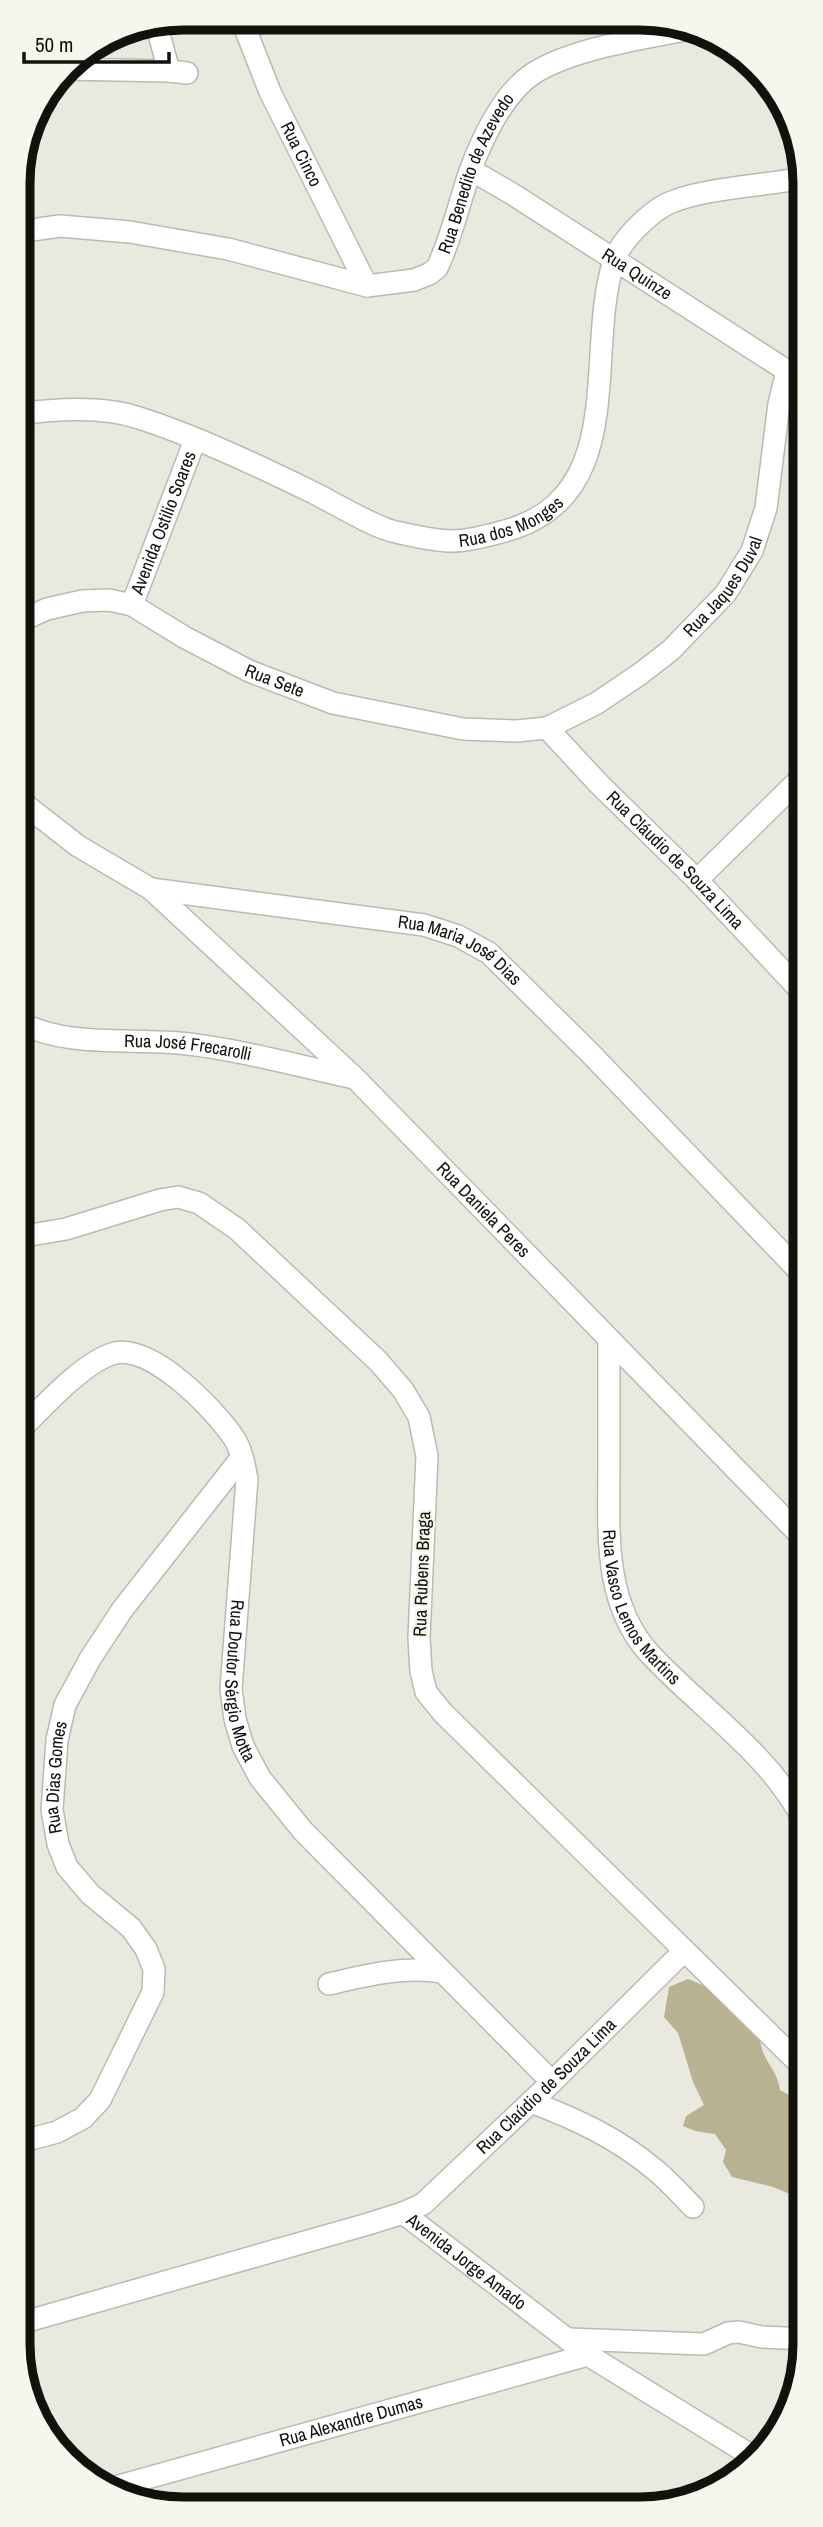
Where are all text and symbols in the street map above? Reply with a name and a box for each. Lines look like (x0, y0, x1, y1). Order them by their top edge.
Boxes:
scale bar (24, 21, 170, 65)
text: 50 m (35, 30, 73, 59)
street label: Rua Benedito de Azevedo (432, 88, 520, 257)
street label: Rua Cinco (275, 117, 328, 191)
street label: Rua Quinze (597, 242, 677, 306)
street label: Avenida Ostilio Soares (124, 447, 202, 599)
street label: Rua dos Monges (457, 490, 569, 553)
street label: Rua Jaques Duval (677, 533, 768, 642)
street label: Rua Sete (241, 658, 308, 703)
street label: Rua Cláudio de Souza Lima (601, 785, 750, 934)
street label: Rua Maria José Dias (396, 909, 528, 991)
street label: Rua José Frecarolli (124, 1028, 254, 1066)
street label: Rua Daniela Peres (431, 1156, 536, 1263)
street label: Rua Rubens Braga (407, 1511, 436, 1637)
street label: Rua Vasco Lemos Martins (597, 1529, 686, 1690)
street label: Rua Doutor Sérgio Motta (219, 1599, 262, 1766)
street label: Rua Dias Gomes (39, 1718, 73, 1836)
street label: Rua Claúdio de Souza Lima (471, 2012, 621, 2159)
street label: Avenida Jorge Amado (401, 2207, 532, 2315)
street label: Rua Alexandre Dumas (276, 2389, 425, 2453)

